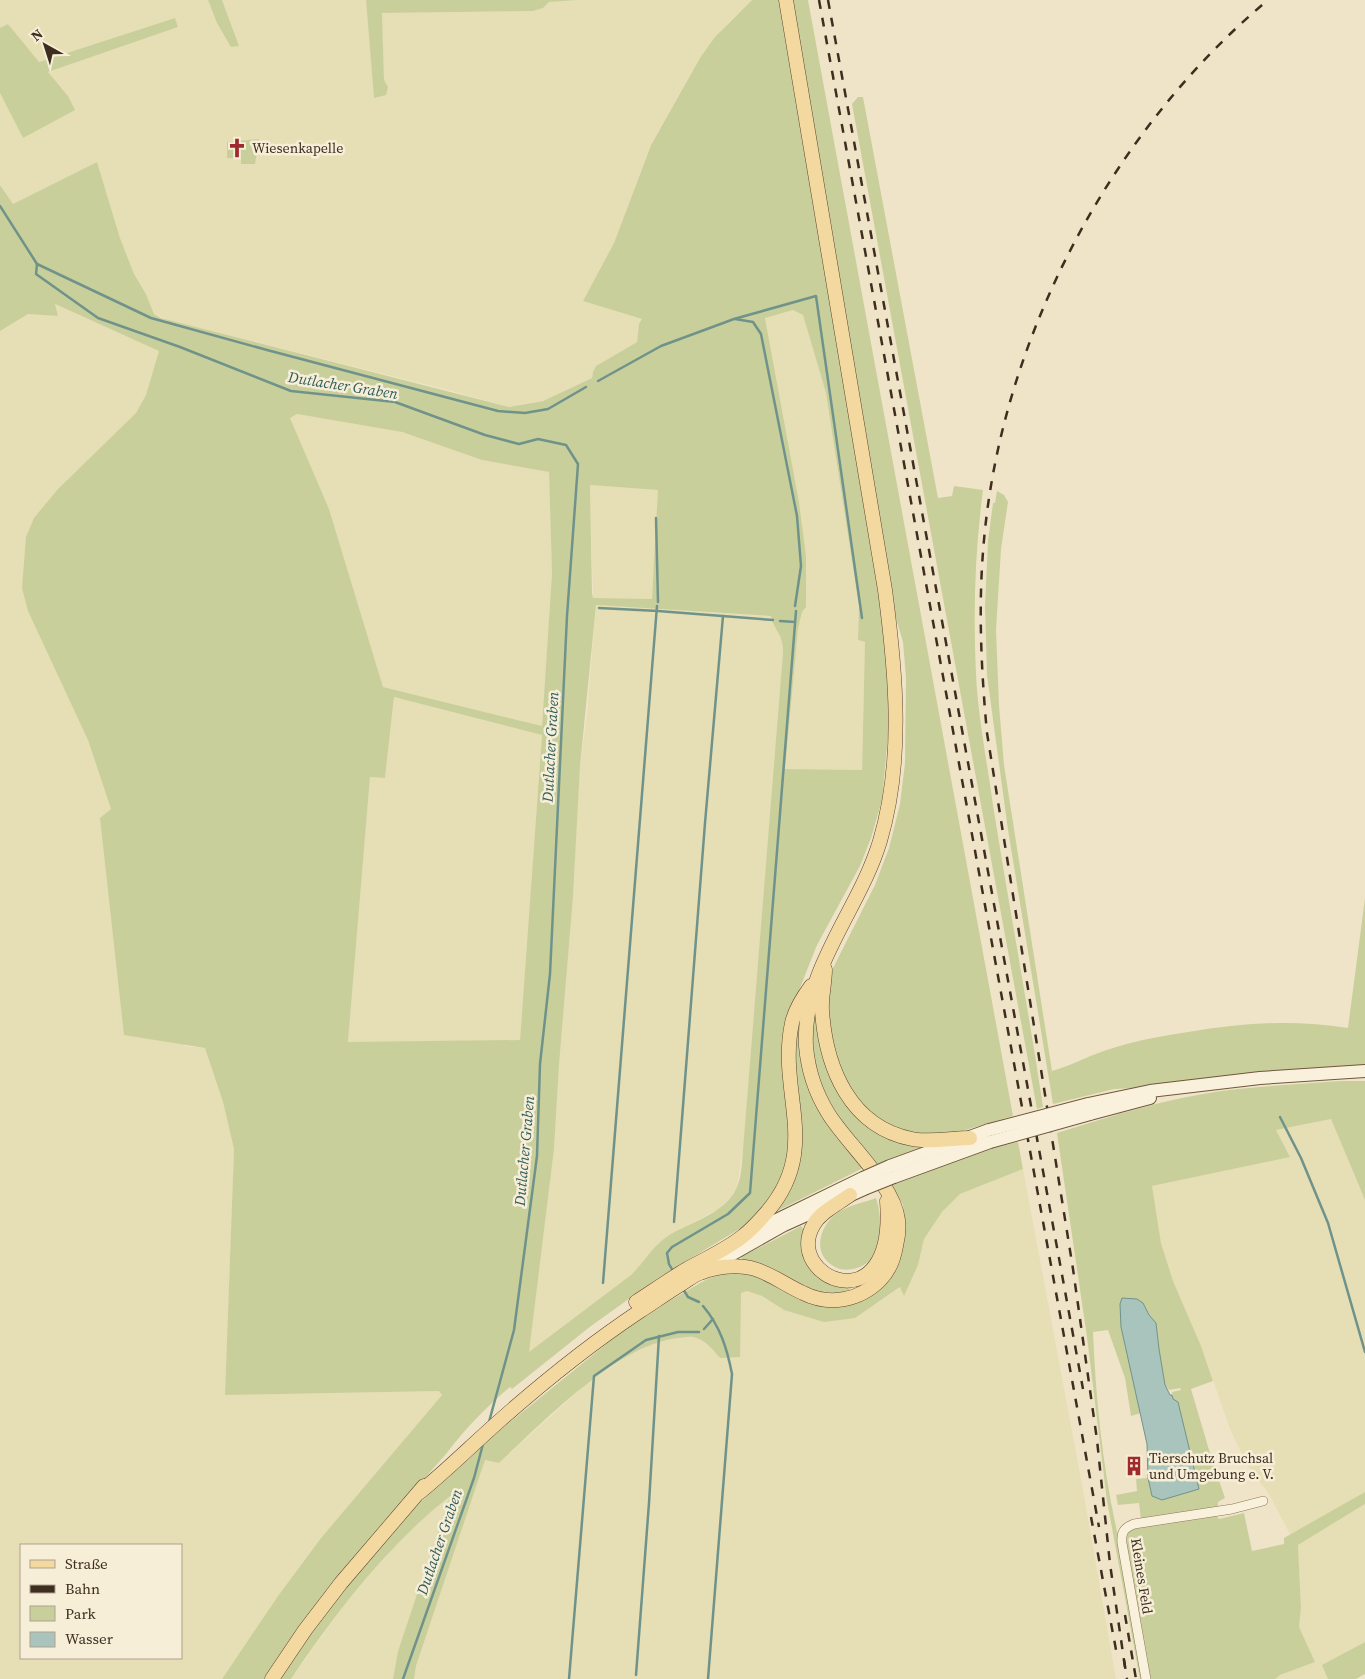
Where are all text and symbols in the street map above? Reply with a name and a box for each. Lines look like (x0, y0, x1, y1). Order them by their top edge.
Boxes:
north arrow (20, 20, 70, 70)
text: N (27, 24, 47, 46)
church icon: Wiesenkapelle (226, 137, 248, 159)
place label: Wiesenkapelle (252, 138, 343, 158)
water label: Dutlacher Graben (286, 366, 400, 404)
water label: Dutlacher Graben (537, 691, 563, 804)
water label: Dutlacher Graben (509, 1094, 539, 1208)
place label: Tierschutz Bruchsal und Umgebung e. V. (1149, 1448, 1274, 1484)
building icon: Tierschutz Bruchsal und Umgebung e. V. (1123, 1455, 1145, 1477)
water label: Dutlacher Graben (411, 1486, 467, 1599)
street label: Kleines Feld (1126, 1537, 1158, 1615)
legend (20, 1544, 182, 1659)
text: Straße (65, 1553, 108, 1574)
text: Bahn (65, 1578, 100, 1599)
text: Park (65, 1603, 97, 1624)
text: Wasser (65, 1628, 114, 1649)

